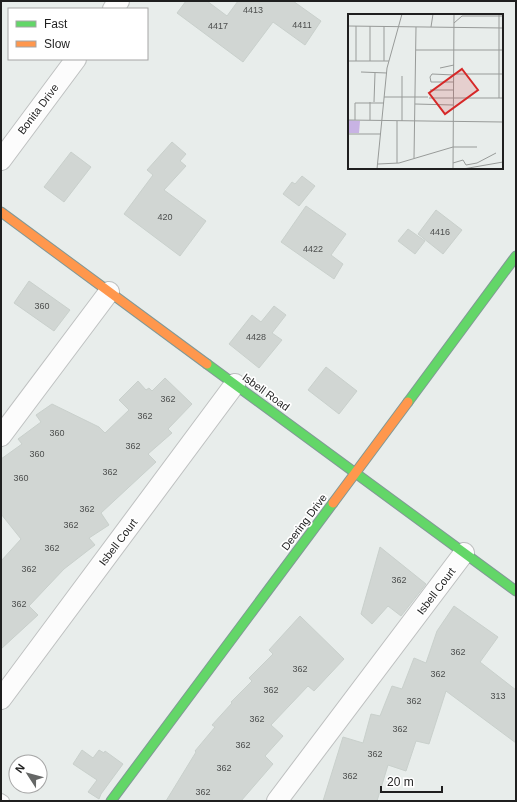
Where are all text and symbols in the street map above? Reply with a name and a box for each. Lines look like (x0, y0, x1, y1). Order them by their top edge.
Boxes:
house number: 4413 (243, 5, 263, 15)
legend (8, 8, 148, 60)
inset map (348, 14, 503, 169)
text: Fast (44, 17, 68, 31)
house number: 4411 (292, 20, 312, 30)
house number: 4417 (208, 21, 228, 31)
text: Slow (44, 37, 70, 51)
street label: Bonita Drive (15, 81, 61, 137)
house number: 420 (157, 212, 173, 222)
house number: 4416 (430, 227, 450, 237)
house number: 4422 (303, 244, 323, 254)
house number: 360 (34, 301, 50, 311)
house number: 4428 (246, 332, 266, 342)
street label: Isbell Road (240, 371, 292, 413)
house number: 362 (160, 394, 176, 404)
house number: 362 (137, 411, 153, 421)
house number: 360 (49, 428, 65, 438)
house number: 362 (125, 441, 141, 451)
house number: 360 (29, 449, 45, 459)
house number: 362 (102, 467, 118, 477)
house number: 360 (13, 473, 29, 483)
street label: Deering Drive (279, 492, 329, 552)
house number: 362 (79, 504, 95, 514)
street label: Isbell Court (96, 516, 140, 568)
house number: 362 (63, 520, 79, 530)
house number: 362 (44, 543, 60, 553)
house number: 362 (21, 564, 37, 574)
street label: Isbell Court (414, 565, 458, 617)
house number: 362 (391, 575, 407, 585)
house number: 362 (11, 599, 27, 609)
house number: 362 (450, 647, 466, 657)
house number: 362 (292, 664, 308, 674)
house number: 362 (430, 669, 446, 679)
house number: 362 (263, 685, 279, 695)
house number: 313 (490, 691, 506, 701)
house number: 362 (406, 696, 422, 706)
house number: 362 (249, 714, 265, 724)
house number: 362 (392, 724, 408, 734)
house number: 362 (235, 740, 251, 750)
house number: 362 (367, 749, 383, 759)
north arrow (8, 754, 48, 794)
text: N (13, 761, 27, 775)
house number: 362 (216, 763, 232, 773)
scale bar (381, 768, 442, 794)
house number: 362 (342, 771, 358, 781)
text: 20 m (387, 775, 414, 789)
house number: 362 (195, 787, 211, 797)

